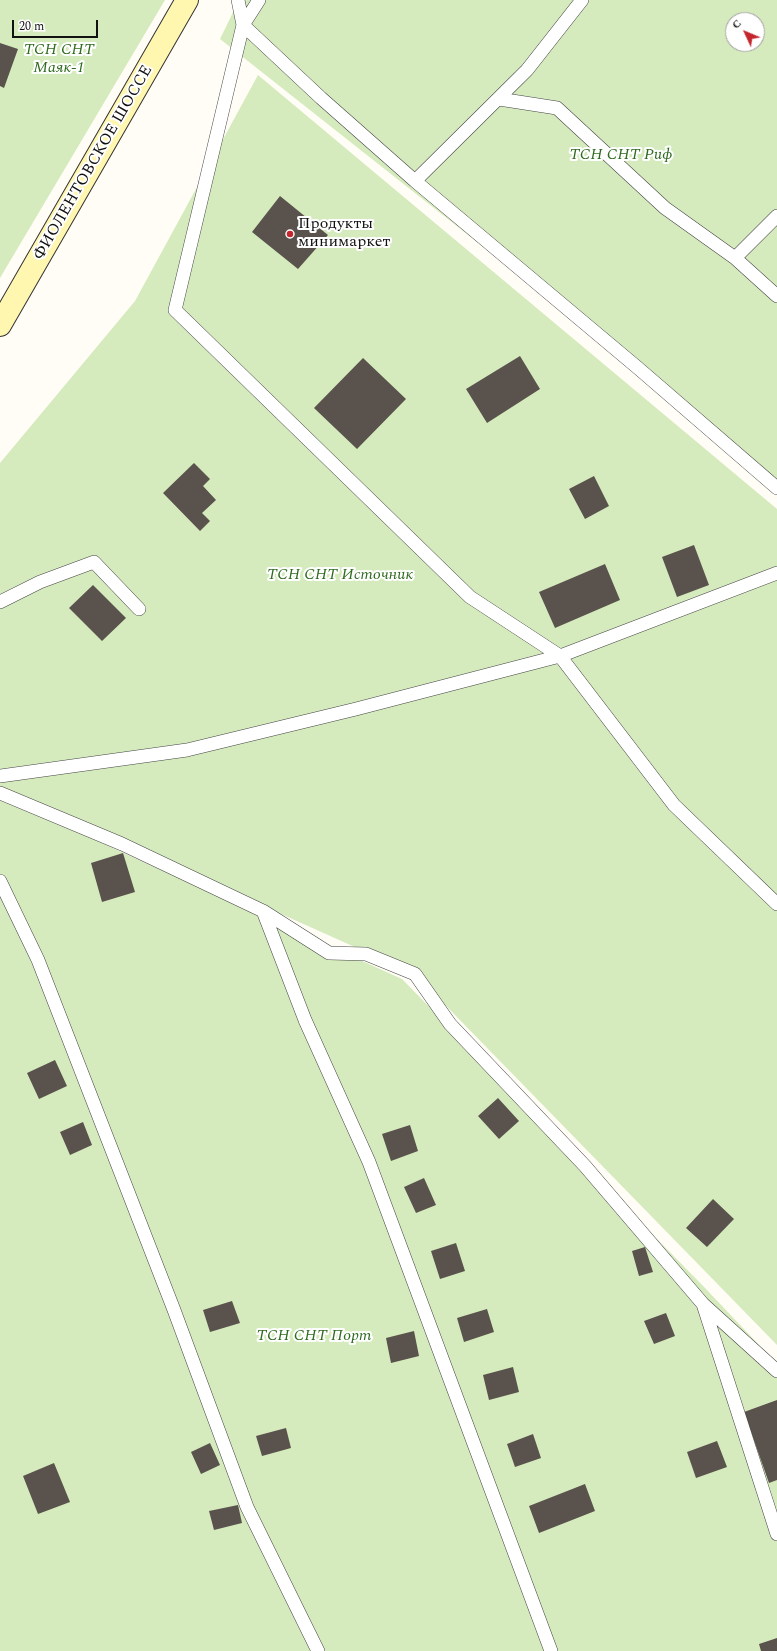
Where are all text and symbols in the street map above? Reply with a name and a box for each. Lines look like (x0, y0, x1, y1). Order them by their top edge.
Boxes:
scale bar (14, 12, 100, 38)
north arrow (725, 12, 765, 52)
text: С (728, 15, 746, 33)
text: 20 m (19, 17, 44, 36)
park label: ТСН СНТ Маяк-1 (24, 41, 94, 79)
street label: ФИОЛЕНТОВСКОЕ ШОССЕ (30, 62, 158, 264)
park label: ТСН СНТ Риф (570, 146, 672, 166)
place label: Продукты минимаркет (298, 215, 390, 253)
marker: Продукты минимаркет (285, 229, 295, 239)
park label: ТСН СНТ Источник (267, 566, 413, 586)
park label: ТСН СНТ Порт (257, 1327, 371, 1347)

